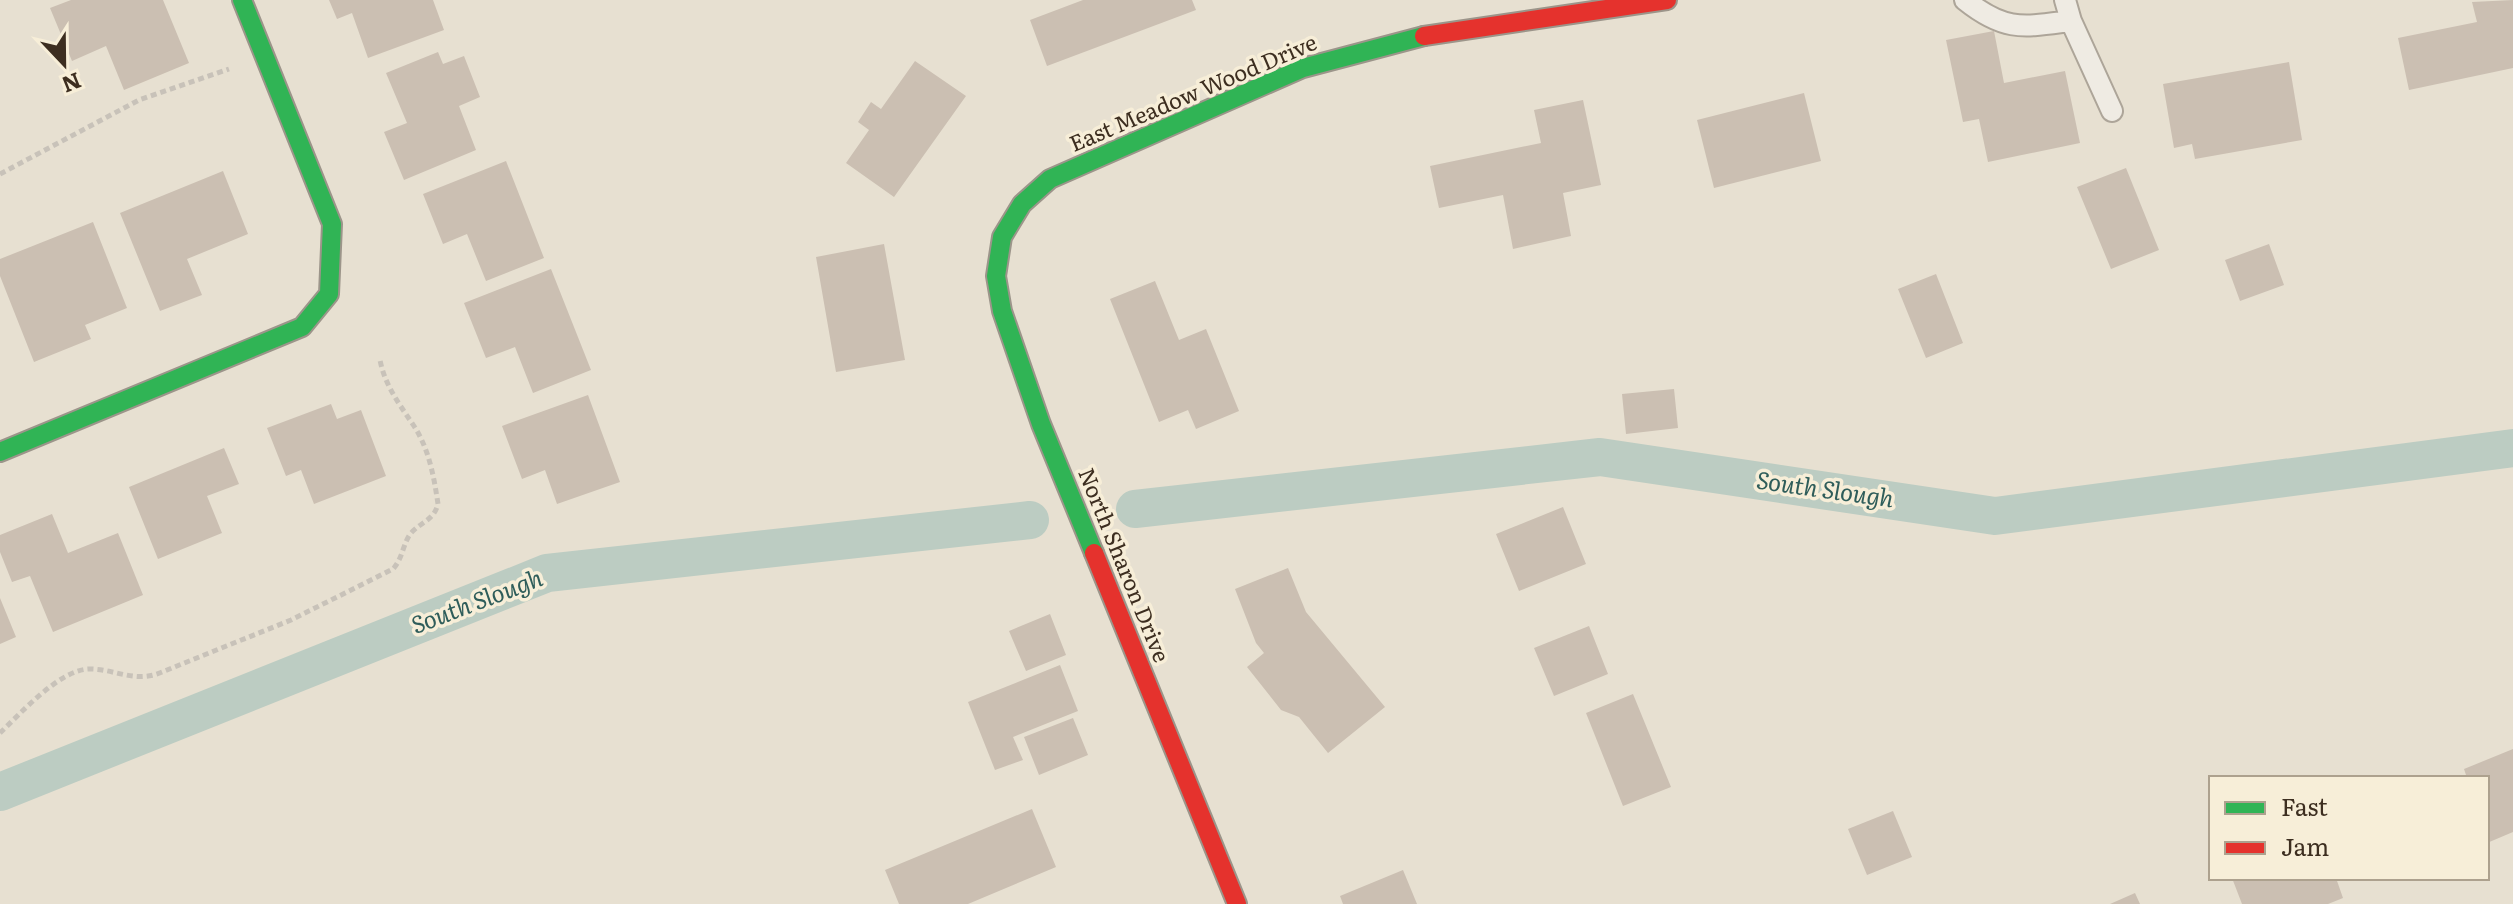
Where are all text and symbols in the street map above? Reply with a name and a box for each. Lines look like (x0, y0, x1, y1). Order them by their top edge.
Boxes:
north arrow (24, 24, 104, 104)
street label: East Meadow Wood Drive (1063, 24, 1321, 159)
text: N (57, 65, 87, 103)
water label: South Slough (1754, 461, 1896, 514)
street label: North Sharon Drive (1071, 462, 1179, 667)
water label: South Slough (405, 559, 547, 641)
legend (2209, 776, 2489, 880)
text: Fast (2281, 788, 2328, 823)
text: Jam (2281, 828, 2329, 863)

